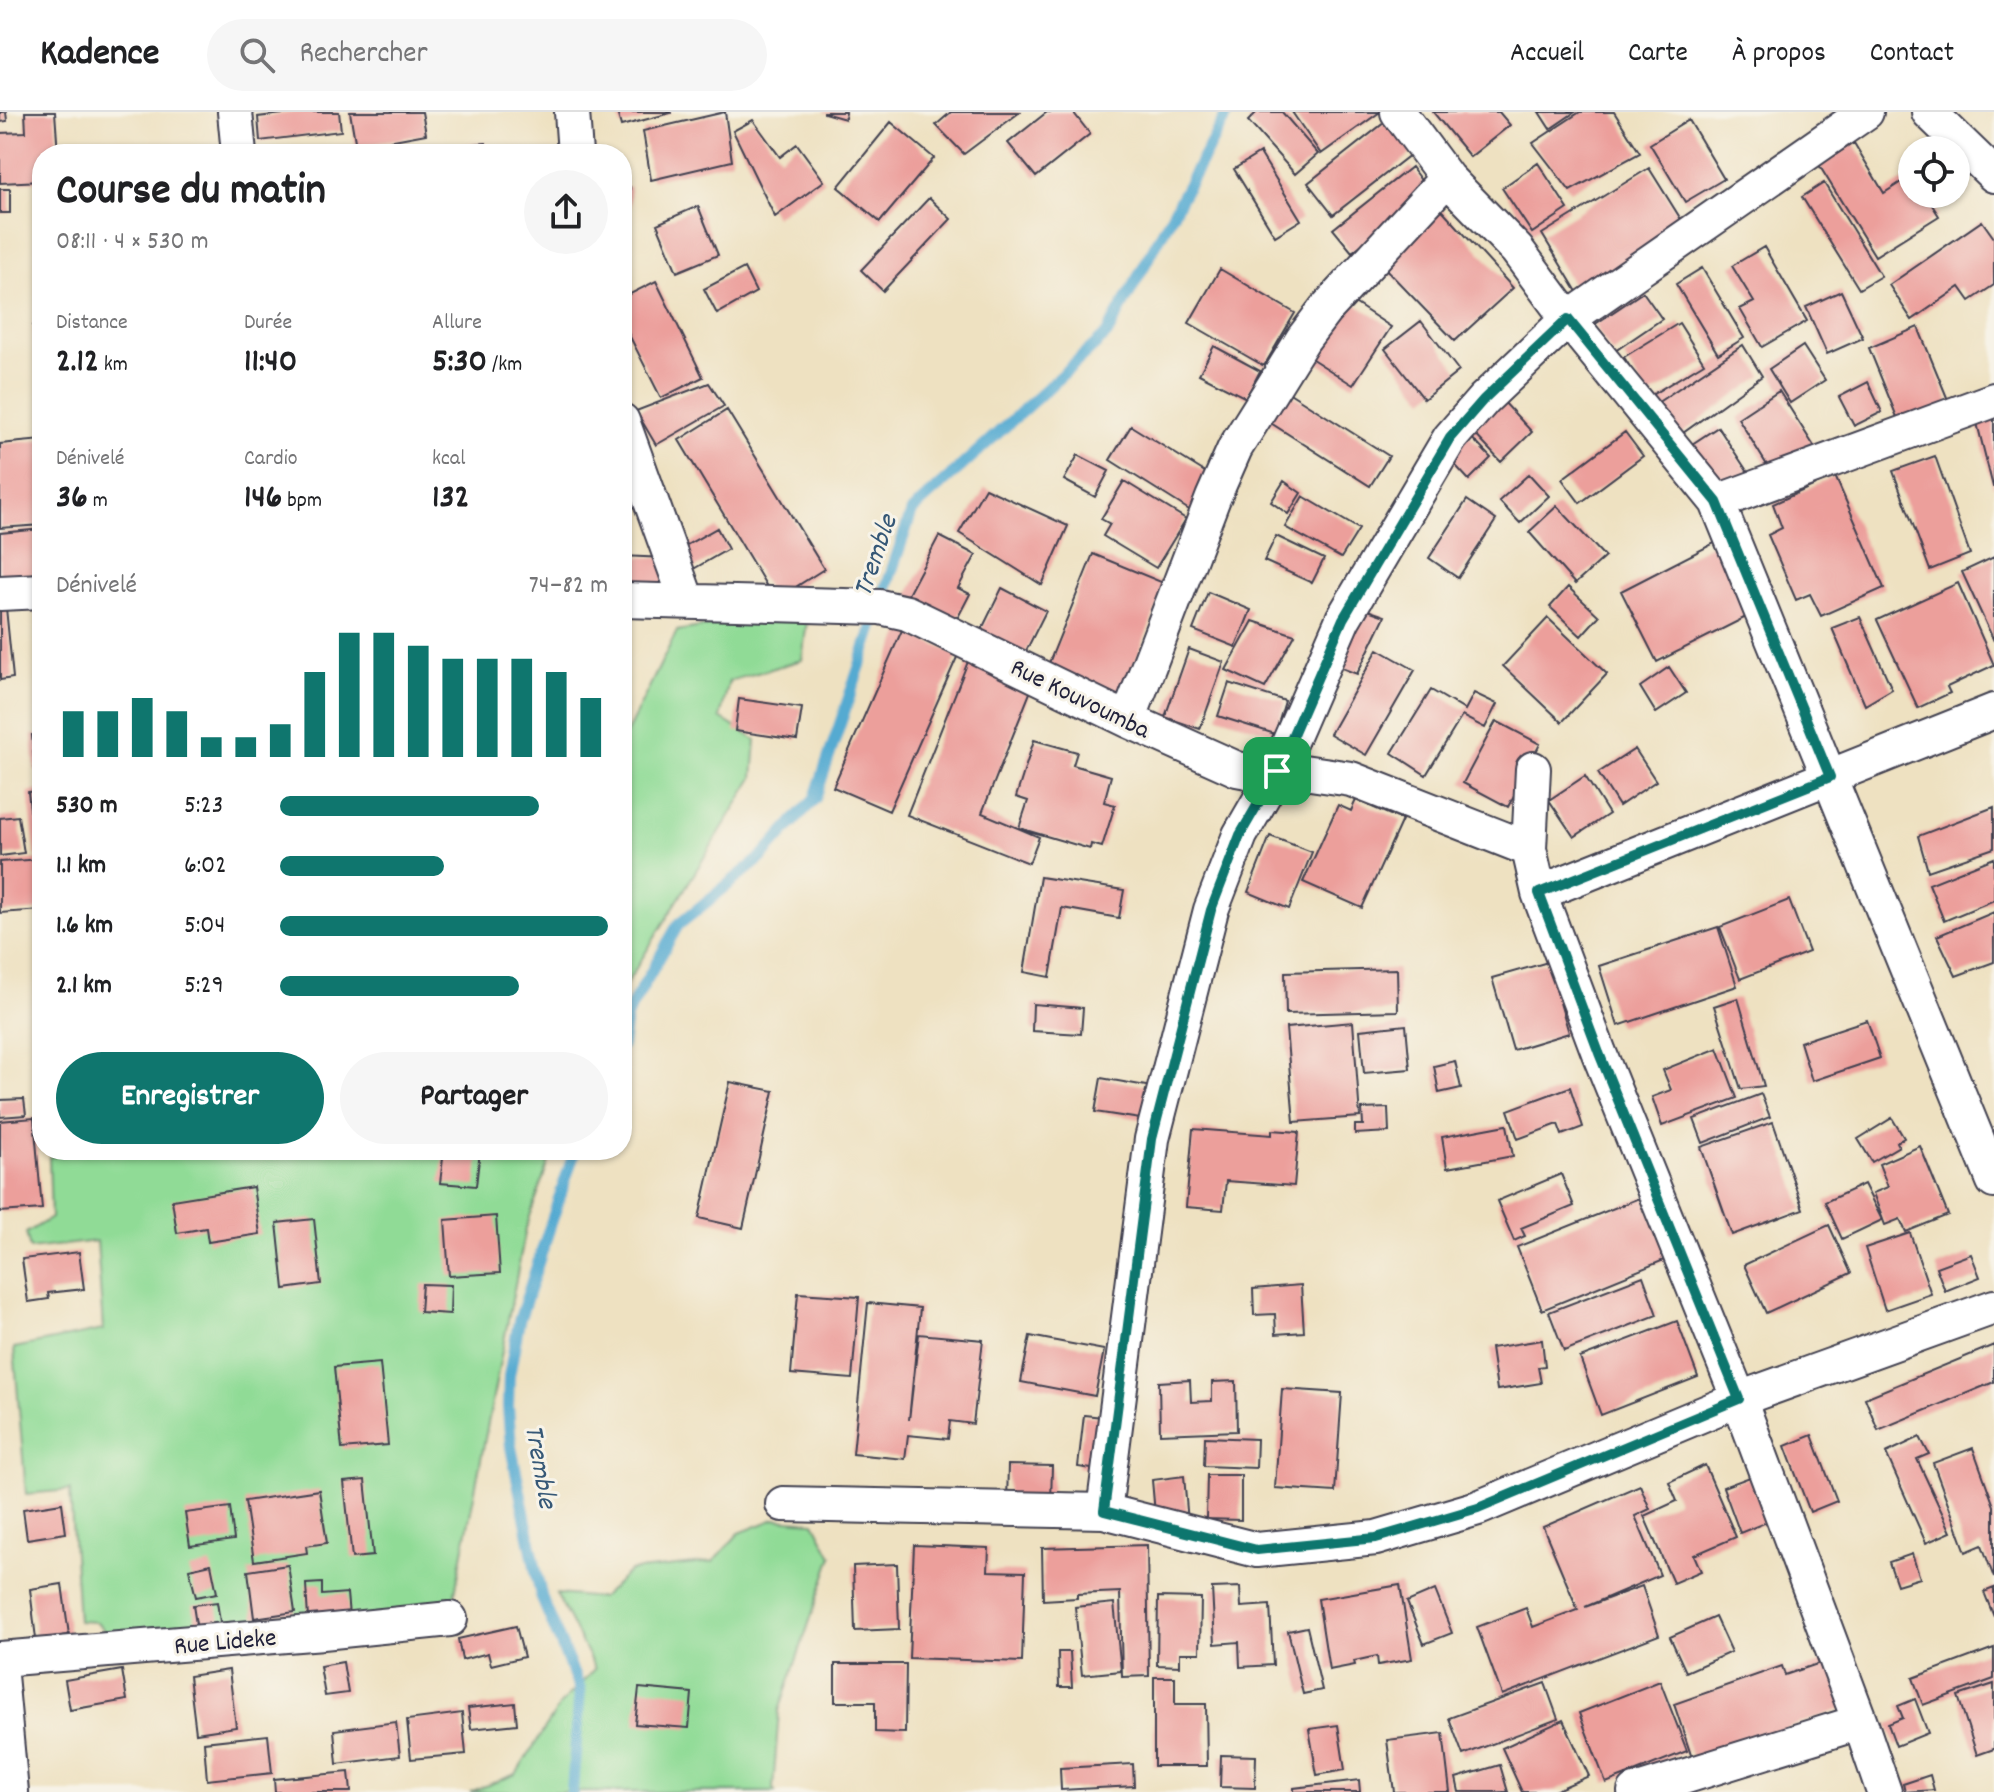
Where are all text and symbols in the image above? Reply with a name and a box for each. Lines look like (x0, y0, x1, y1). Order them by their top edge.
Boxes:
search box (207, 19, 767, 91)
text: Kadence (40, 28, 159, 83)
icon: search (235, 33, 279, 77)
text: Rechercher (299, 34, 428, 77)
text: Accueil (1510, 35, 1584, 75)
text: Carte (1628, 35, 1688, 75)
text: À propos (1732, 35, 1826, 75)
text: Contact (1870, 35, 1954, 75)
map controls (1898, 136, 1970, 208)
button: locate (1898, 136, 1970, 208)
text: Course du matin (56, 162, 326, 225)
button: share (524, 170, 608, 254)
text: 08:11 · 4 × 530 m (56, 224, 209, 261)
text: Distance (56, 308, 128, 339)
text: Durée (244, 308, 292, 339)
text: Allure (432, 308, 482, 339)
text: 2.12 (56, 339, 99, 388)
text: 11:40 (244, 339, 297, 388)
text: 5:30 (432, 339, 487, 388)
text: km (99, 350, 128, 381)
text: /km (487, 350, 522, 381)
text: Dénivelé (56, 444, 125, 475)
text: Cardio (244, 444, 297, 475)
text: kcal (432, 444, 465, 475)
text: 36 (56, 475, 88, 524)
text: 146 (244, 475, 282, 524)
text: 132 (432, 475, 469, 524)
text: m (88, 486, 108, 517)
text: bpm (282, 486, 322, 517)
water label: Tremble (845, 509, 911, 603)
text: Dénivelé (56, 568, 137, 605)
text: 74–82 m (529, 568, 608, 605)
street label: Rue Kouvoumba (1004, 650, 1156, 750)
pin (1243, 737, 1311, 805)
icon: arrive (1255, 749, 1299, 793)
text: 530 m (56, 788, 118, 825)
text: 5:23 (184, 788, 223, 825)
text: 1.1 km (56, 848, 106, 885)
text: 6:02 (184, 848, 227, 885)
text: 1.6 km (56, 908, 113, 945)
text: 5:04 (184, 908, 225, 945)
text: 2.1 km (56, 968, 112, 1005)
text: 5:29 (184, 968, 224, 1005)
button: Enregistrer (56, 1052, 324, 1144)
button: Partager (340, 1052, 608, 1144)
water label: Tremble (511, 1422, 565, 1513)
street label: Rue Lideke (173, 1621, 278, 1666)

